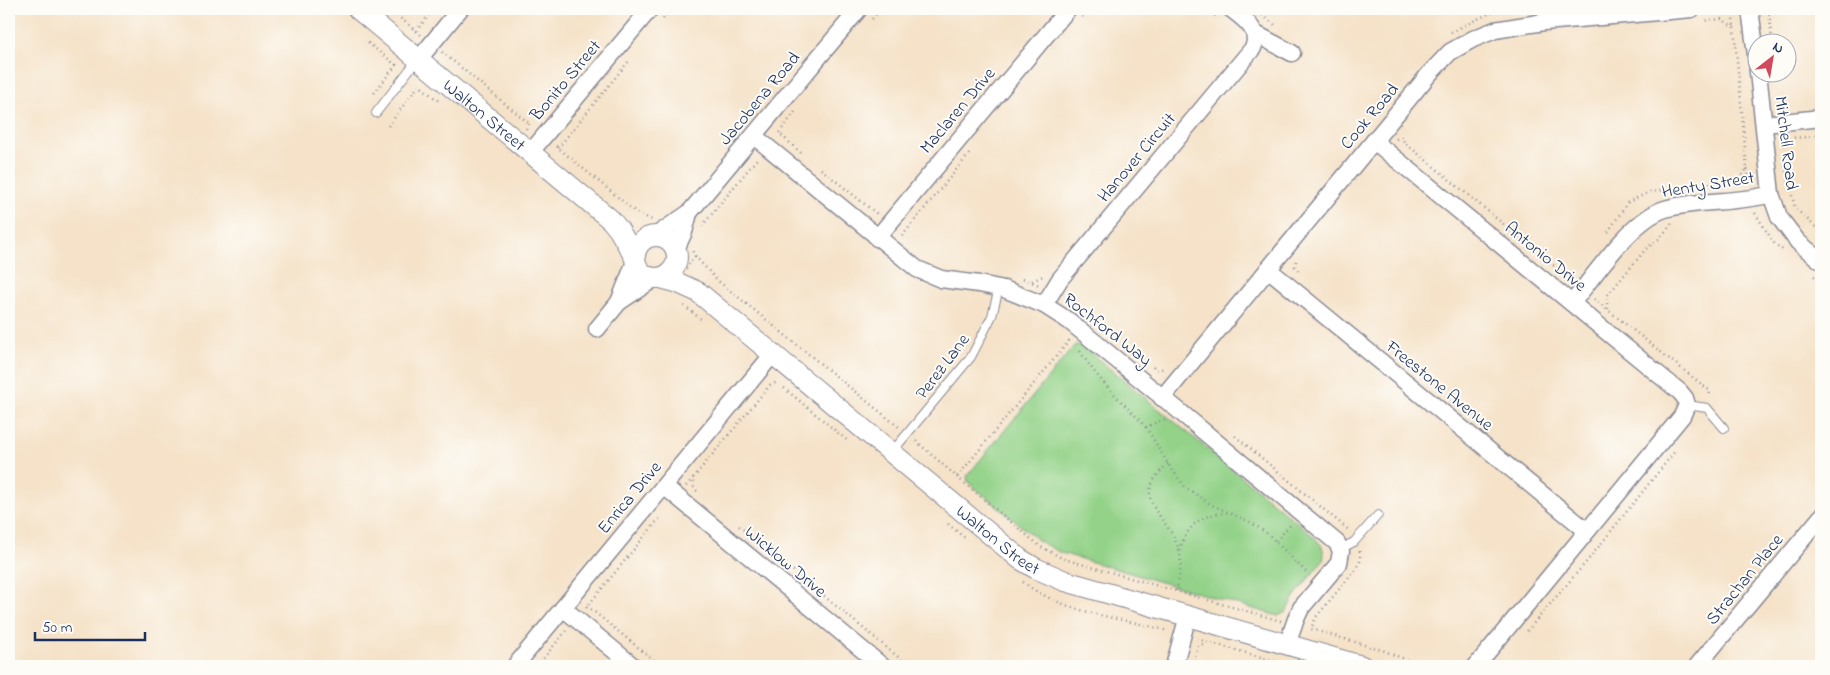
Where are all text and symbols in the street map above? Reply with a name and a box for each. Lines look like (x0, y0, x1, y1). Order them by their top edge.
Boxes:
north arrow (1748, 32, 1798, 82)
street label: Bonito Street (524, 35, 608, 128)
text: N (1768, 37, 1787, 60)
street label: Jacobena Road (714, 47, 807, 152)
street label: Maclaren Drive (915, 62, 1003, 160)
street label: Walton Street (436, 74, 531, 159)
street label: Cook Road (1335, 78, 1406, 156)
street label: Mitchell Road (1766, 95, 1804, 192)
street label: Hanover Circuit (1092, 108, 1183, 209)
street label: Henty Street (1660, 166, 1756, 206)
street label: Antonio Drive (1498, 216, 1592, 299)
street label: Rochford Way (1057, 288, 1157, 374)
street label: Perez Lane (910, 328, 978, 406)
street label: Freestone Avenue (1379, 334, 1499, 439)
street label: Enrica Drive (592, 455, 669, 541)
street label: Walton Street (949, 500, 1043, 583)
street label: Wicklow Drive (738, 520, 832, 605)
street label: Strachan Place (1701, 528, 1791, 631)
scale bar (35, 610, 145, 642)
text: 50 m (42, 617, 73, 639)

